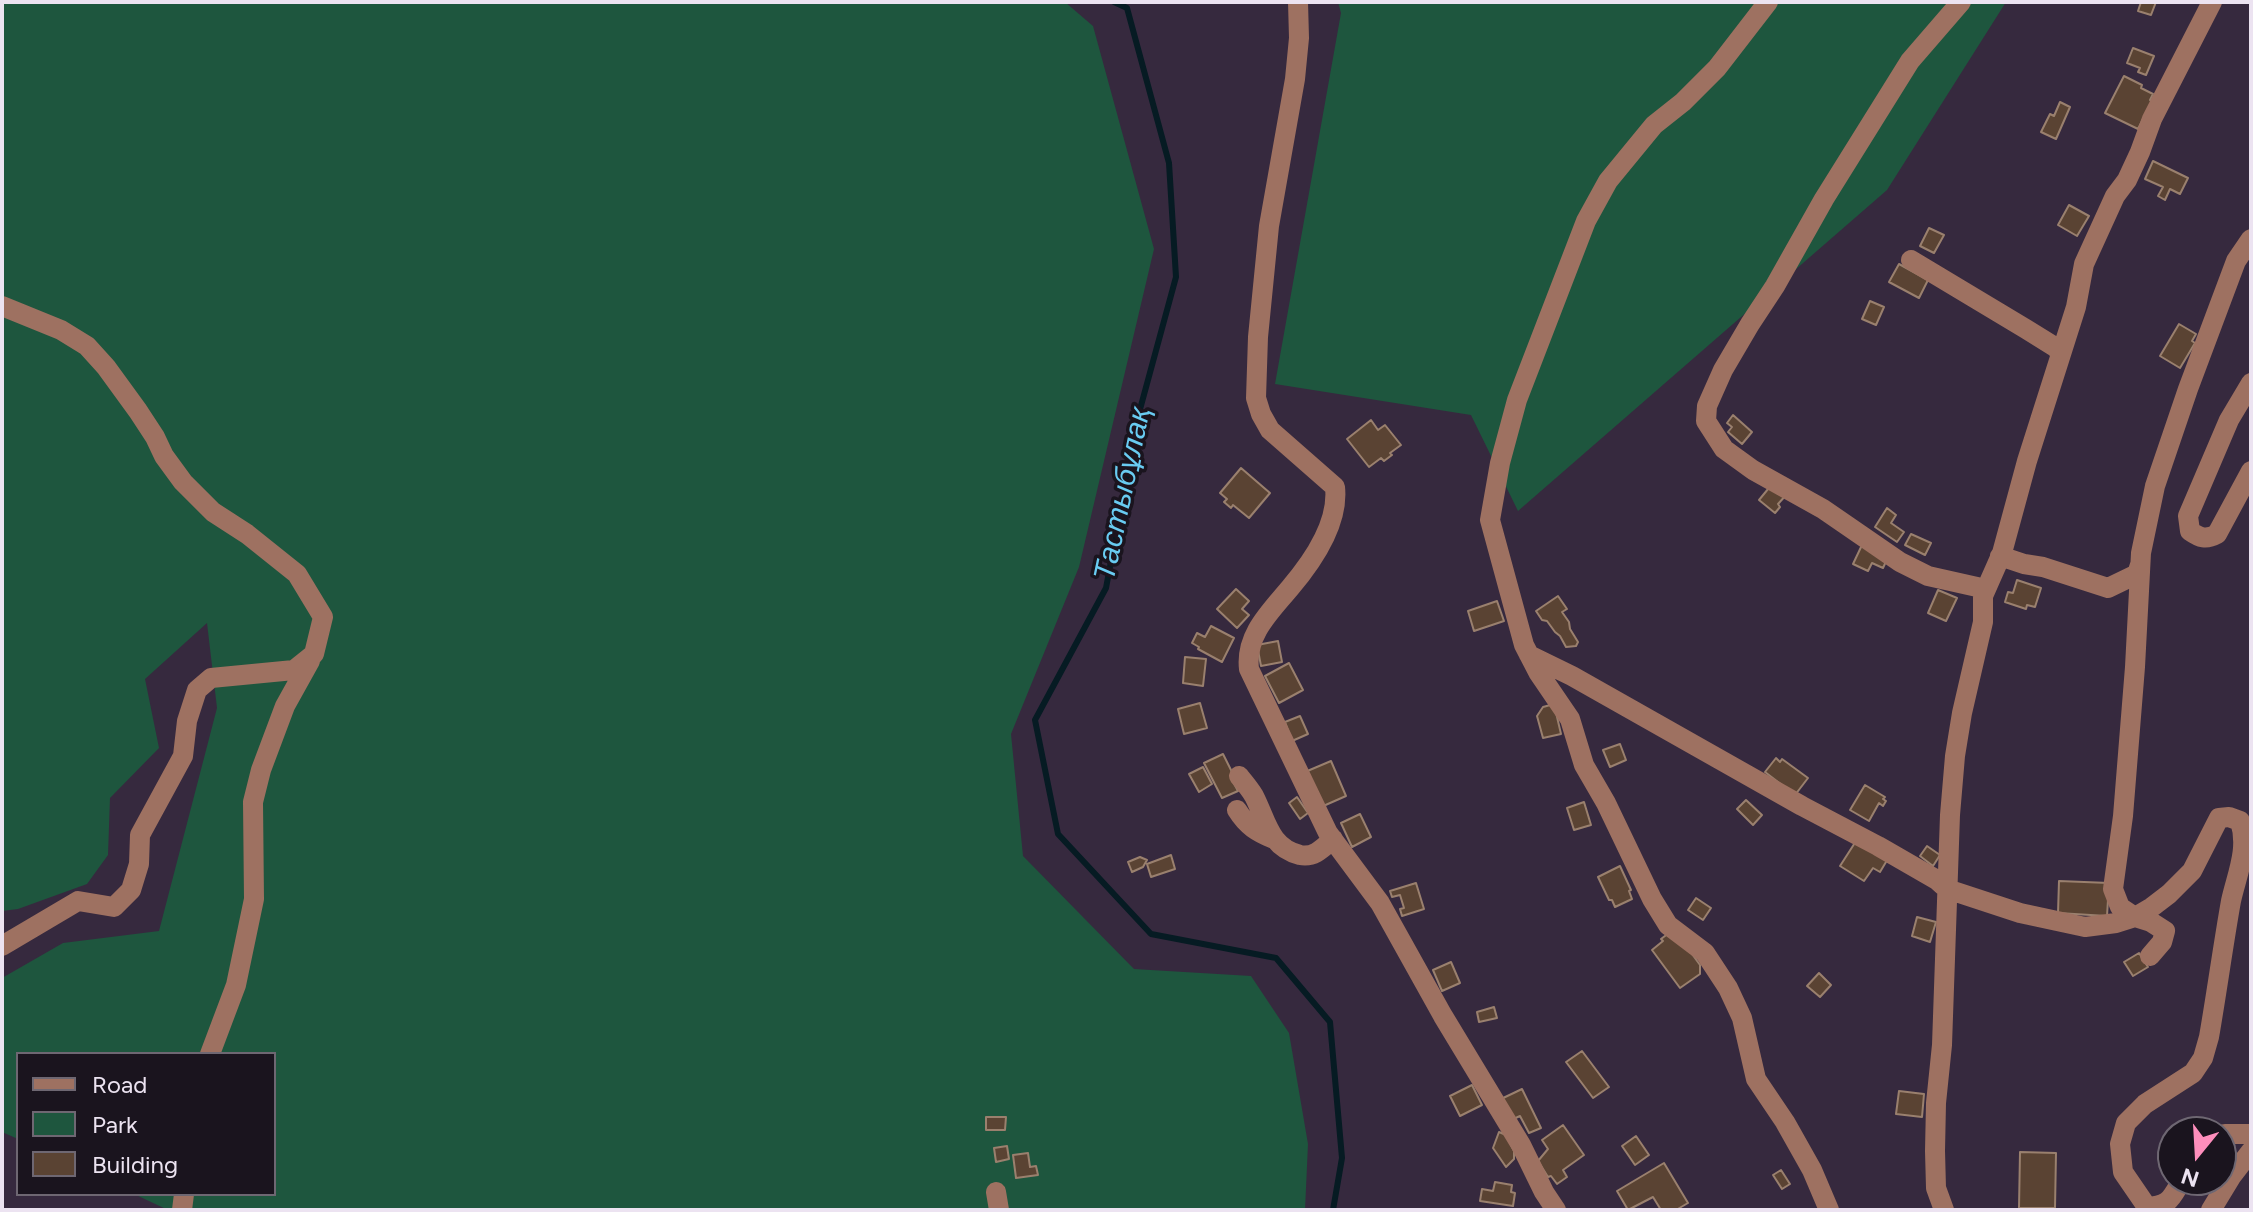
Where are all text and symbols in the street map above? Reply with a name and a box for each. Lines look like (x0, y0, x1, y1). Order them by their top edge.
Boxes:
water label: Тастыбұлақ (1087, 404, 1159, 584)
legend (16, 1052, 276, 1196)
text: Road (92, 1070, 147, 1099)
text: Park (92, 1110, 138, 1139)
north arrow (2157, 1116, 2237, 1196)
text: Building (92, 1150, 178, 1179)
text: N (2178, 1162, 2202, 1193)

